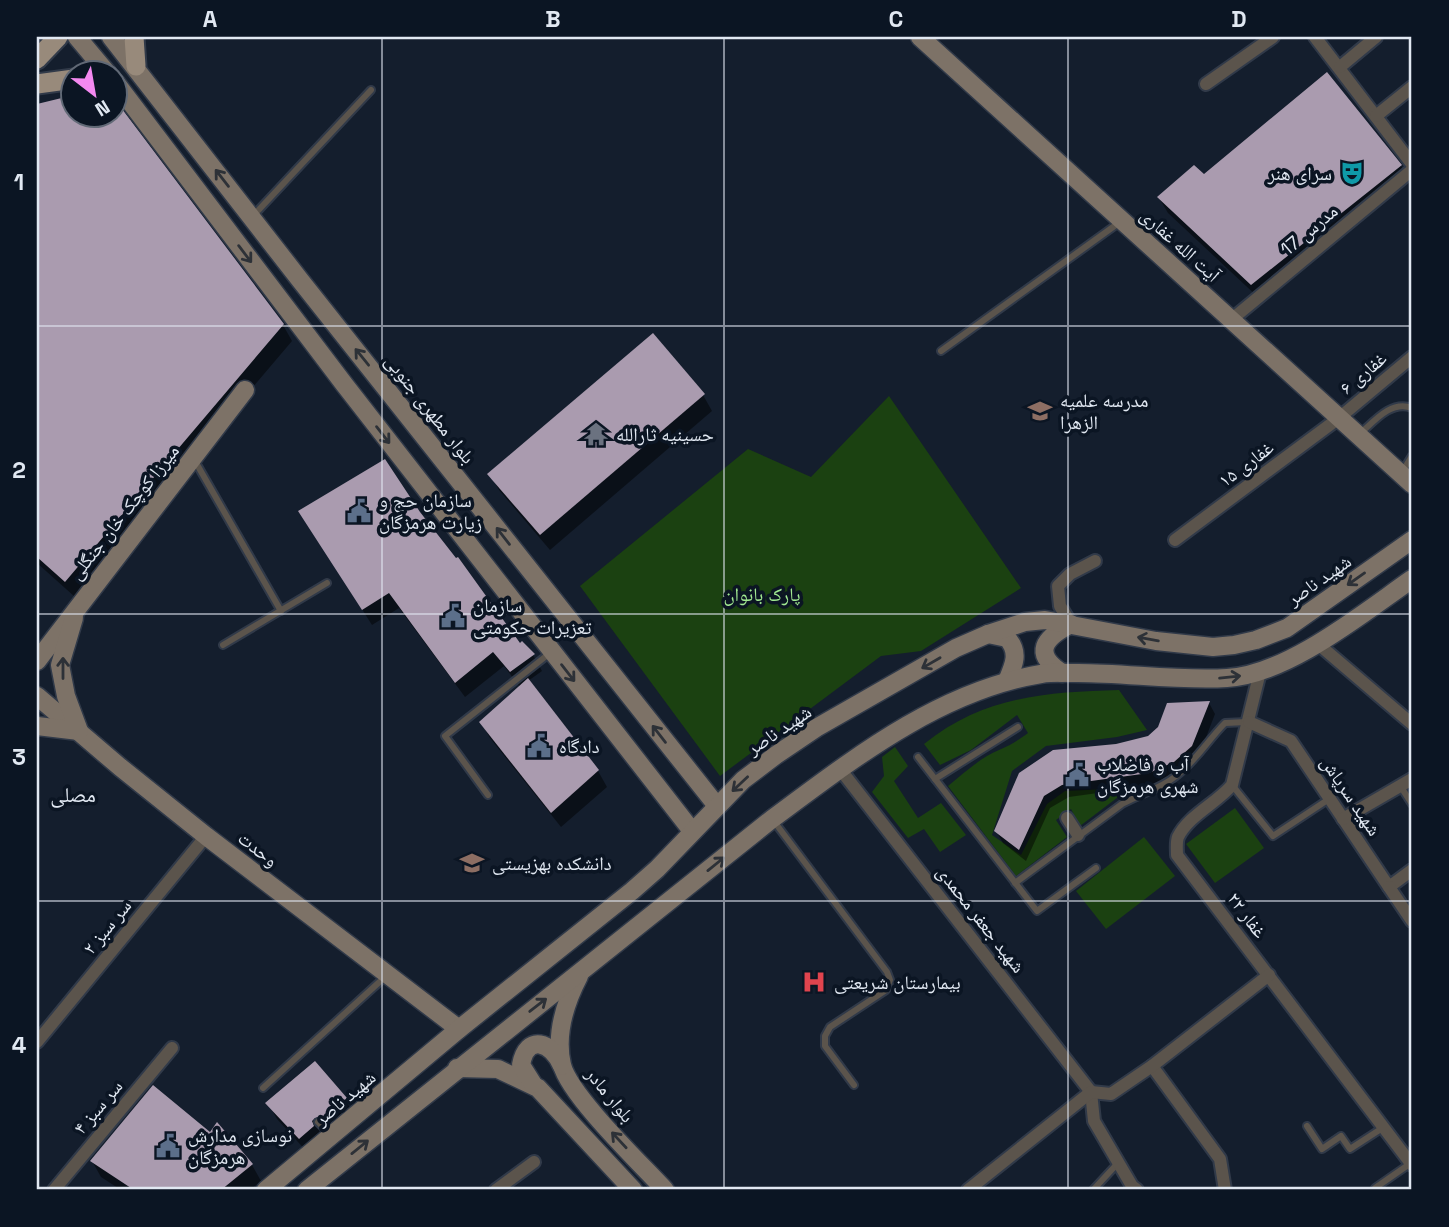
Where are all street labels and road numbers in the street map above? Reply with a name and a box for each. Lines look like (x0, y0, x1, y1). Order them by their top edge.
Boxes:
street label: مدرس 17 (1275, 199, 1343, 261)
street label: آیت الله غفاری (1135, 203, 1226, 288)
street label: غفاری ۶ (1334, 346, 1392, 400)
street label: بلوار مطهری جنوبی (379, 349, 481, 469)
street label: غفاری ۱۵ (1213, 435, 1279, 493)
street label: میرزا کوچک خان جنگلی (63, 439, 185, 585)
street label: شهید ناصر (1281, 549, 1356, 612)
street label: شهید ناصر (741, 699, 816, 761)
street label: شهید سرپاش (1315, 751, 1387, 841)
street label: وحدت (233, 825, 283, 873)
street label: شهید جعفر محمدی (931, 860, 1031, 978)
street label: غفار ۲۲ (1222, 887, 1273, 943)
street label: سر سبز ۲ (77, 894, 137, 960)
street label: بلوار مادر (579, 1061, 640, 1128)
street label: شهید ناصر (308, 1065, 381, 1132)
street label: سر سبز ۴ (68, 1074, 128, 1140)

